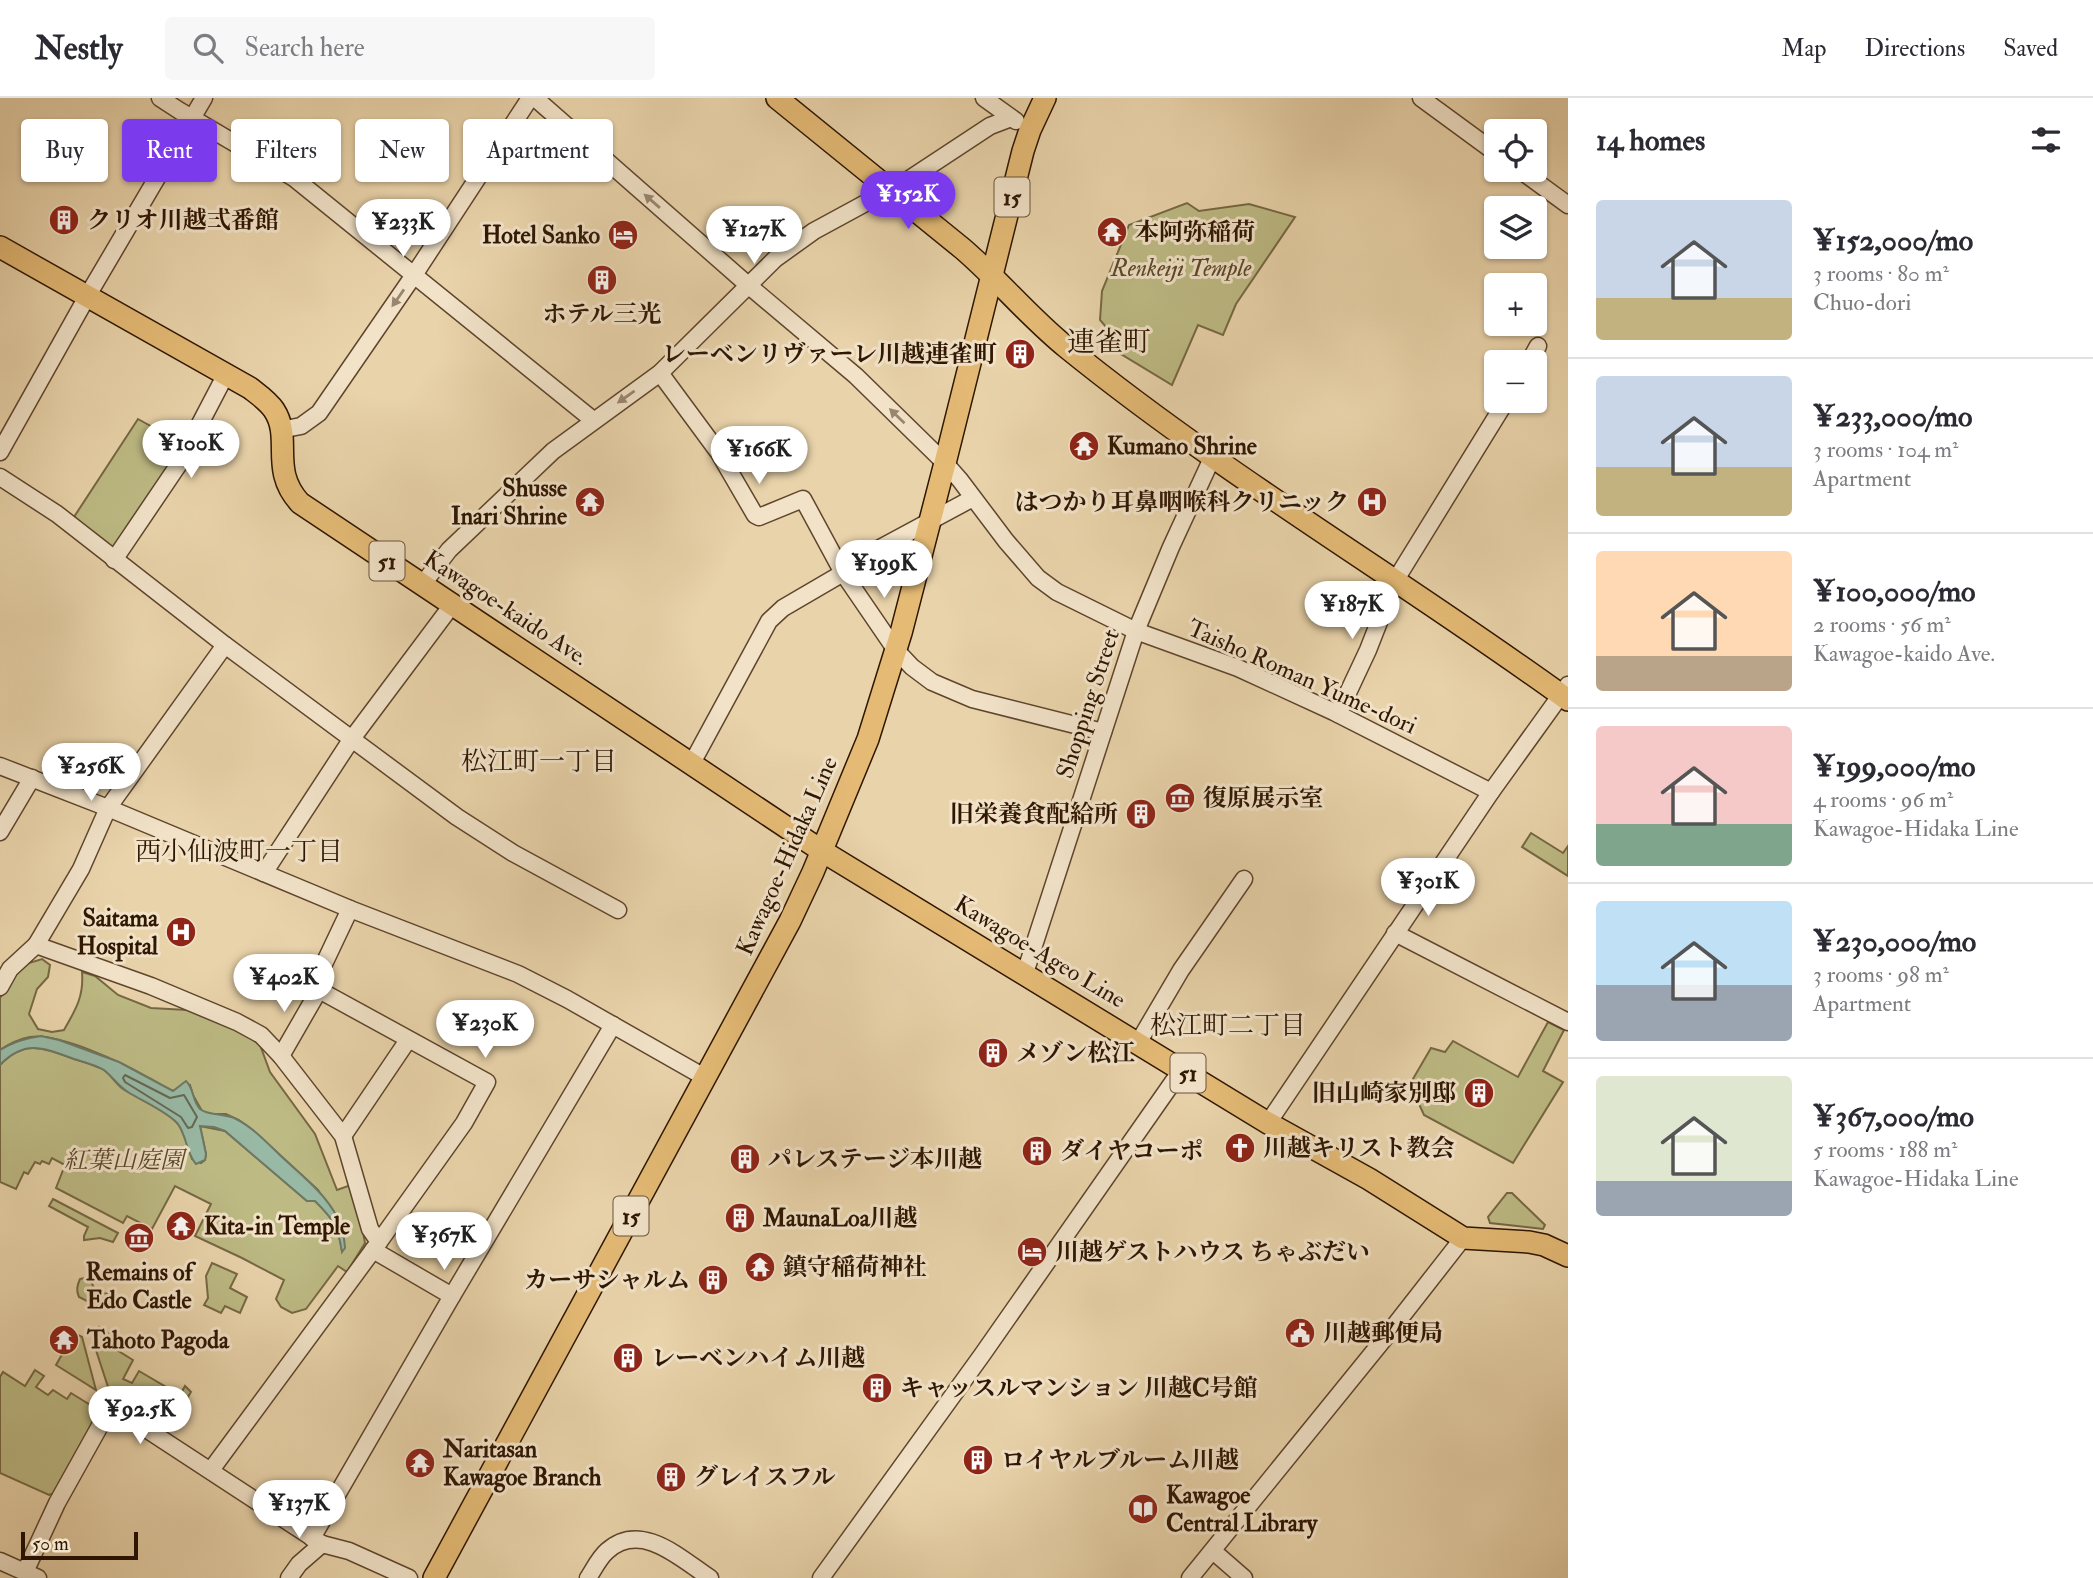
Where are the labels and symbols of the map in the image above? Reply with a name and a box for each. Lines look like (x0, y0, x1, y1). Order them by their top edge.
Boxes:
pin: ¥152K (859, 172, 957, 231)
road number: 15 (995, 178, 1030, 216)
one-way arrow (644, 194, 661, 209)
pin: ¥233K (354, 200, 452, 259)
building icon: クリオ川越弍番館 (47, 203, 81, 237)
place label: クリオ川越弍番館 (87, 205, 279, 236)
pin: ¥127K (705, 206, 803, 266)
temple icon: 本阿弥稲荷 (1095, 215, 1129, 249)
place label: 本阿弥稲荷 (1135, 217, 1255, 248)
hotel icon: Hotel Sanko (606, 218, 640, 252)
place label: Hotel Sanko (482, 220, 600, 251)
park label: Renkeiji Temple (1110, 253, 1252, 284)
building icon: ホテル三光 (585, 263, 619, 297)
one-way arrow (391, 289, 405, 307)
place label: ホテル三光 (543, 299, 661, 330)
district label: 連雀町 (1067, 325, 1151, 360)
building icon: レーベンリヴァーレ川越連雀町 (1003, 337, 1037, 371)
place label: レーベンリヴァーレ川越連雀町 (662, 339, 997, 370)
one-way arrow (617, 390, 635, 404)
one-way arrow (888, 407, 905, 424)
pin: ¥100K (142, 420, 240, 480)
pin: ¥166K (710, 426, 808, 486)
temple icon: Kumano Shrine (1067, 429, 1101, 463)
place label: Kumano Shrine (1107, 431, 1257, 462)
place label: Shusse Inari Shrine (451, 473, 567, 532)
temple icon: Shusse Inari Shrine (573, 485, 607, 519)
hospital icon: はつかり耳鼻咽喉科クリニック (1355, 485, 1389, 519)
place label: はつかり耳鼻咽喉科クリニック (1014, 487, 1349, 518)
pin: ¥199K (835, 540, 933, 600)
road number: 51 (370, 542, 404, 580)
street label: Kawagoe-kaido Ave. (418, 543, 594, 673)
pin: ¥187K (1303, 582, 1401, 641)
street label: Taisho Roman Yume-dori (1183, 613, 1421, 741)
street label: Shopping Street (1049, 625, 1127, 783)
pin: ¥256K (42, 744, 140, 803)
district label: 松江町一丁目 (461, 746, 617, 778)
street label: Kawagoe-Hidaka Line (729, 752, 845, 960)
museum icon: 復原展示室 (1163, 781, 1197, 815)
place label: 復原展示室 (1203, 783, 1323, 814)
building icon: 旧栄養食配給所 (1124, 797, 1158, 831)
place label: 旧栄養食配給所 (950, 799, 1118, 830)
district label: 西小仙波町一丁目 (135, 836, 343, 868)
pin: ¥301K (1379, 858, 1477, 918)
street label: Kawagoe-Ageo Line (949, 889, 1131, 1015)
place label: Saitama Hospital (77, 903, 159, 962)
hospital icon: Saitama Hospital (164, 915, 198, 949)
pin: ¥402K (235, 954, 333, 1014)
pin: ¥230K (436, 1000, 534, 1060)
district label: 松江町二丁目 (1150, 1010, 1306, 1042)
building icon: メゾン松江 (976, 1036, 1010, 1070)
place label: メゾン松江 (1016, 1038, 1135, 1069)
road number: 51 (1170, 1054, 1206, 1092)
building icon: 旧山崎家別邸 (1462, 1076, 1496, 1110)
place label: 旧山崎家別邸 (1312, 1078, 1456, 1109)
church icon: 川越キリスト教会 (1223, 1131, 1257, 1165)
place label: 川越キリスト教会 (1263, 1133, 1455, 1164)
building icon: ダイヤコーポ (1020, 1134, 1054, 1168)
place label: ダイヤコーポ (1060, 1136, 1204, 1167)
building icon: パレステージ本川越 (728, 1142, 762, 1176)
place label: パレステージ本川越 (768, 1144, 982, 1175)
park label: 紅葉山庭園 (64, 1145, 188, 1176)
road number: 15 (614, 1196, 648, 1236)
building icon: MaunaLoa川越 (723, 1201, 757, 1235)
place label: MaunaLoa川越 (762, 1203, 918, 1234)
temple icon: Kita-in Temple (164, 1209, 198, 1243)
place label: Kita-in Temple (204, 1211, 350, 1242)
pin: ¥367K (395, 1212, 493, 1272)
museum icon: Remains of Edo Castle (122, 1221, 156, 1255)
hotel icon: 川越ゲストハウス ちゃぶだい (1015, 1235, 1049, 1269)
place label: 川越ゲストハウス ちゃぶだい (1055, 1237, 1370, 1268)
temple icon: 鎮守稲荷神社 (743, 1250, 777, 1284)
place label: 鎮守稲荷神社 (783, 1252, 927, 1283)
place label: Remains of Edo Castle (86, 1257, 197, 1316)
building icon: カーサシャルム (696, 1263, 730, 1297)
place label: カーサシャルム (524, 1265, 690, 1296)
public building icon: 川越郵便局 (1283, 1316, 1317, 1350)
place label: 川越郵便局 (1323, 1318, 1443, 1349)
temple icon: Tahoto Pagoda (47, 1323, 81, 1357)
place label: Tahoto Pagoda (86, 1325, 230, 1356)
building icon: レーベンハイム川越 (611, 1341, 645, 1375)
place label: レーベンハイム川越 (651, 1343, 865, 1374)
building icon: キャッスルマンション 川越C号館 (860, 1371, 894, 1405)
place label: キャッスルマンション 川越C号館 (900, 1373, 1258, 1404)
pin: ¥92.5K (83, 1386, 197, 1446)
place label: Naritasan Kawagoe Branch (442, 1434, 602, 1493)
building icon: ロイヤルブルーム川越 (961, 1443, 995, 1477)
place label: ロイヤルブルーム川越 (1001, 1445, 1239, 1476)
temple icon: Naritasan Kawagoe Branch (403, 1446, 437, 1480)
building icon: グレイスフル (654, 1460, 688, 1494)
place label: グレイスフル (694, 1462, 836, 1493)
pin: ¥137K (250, 1480, 348, 1540)
place label: Kawagoe Central Library (1166, 1480, 1319, 1539)
library icon: Kawagoe Central Library (1126, 1492, 1160, 1526)
scale bar (21, 1529, 138, 1561)

